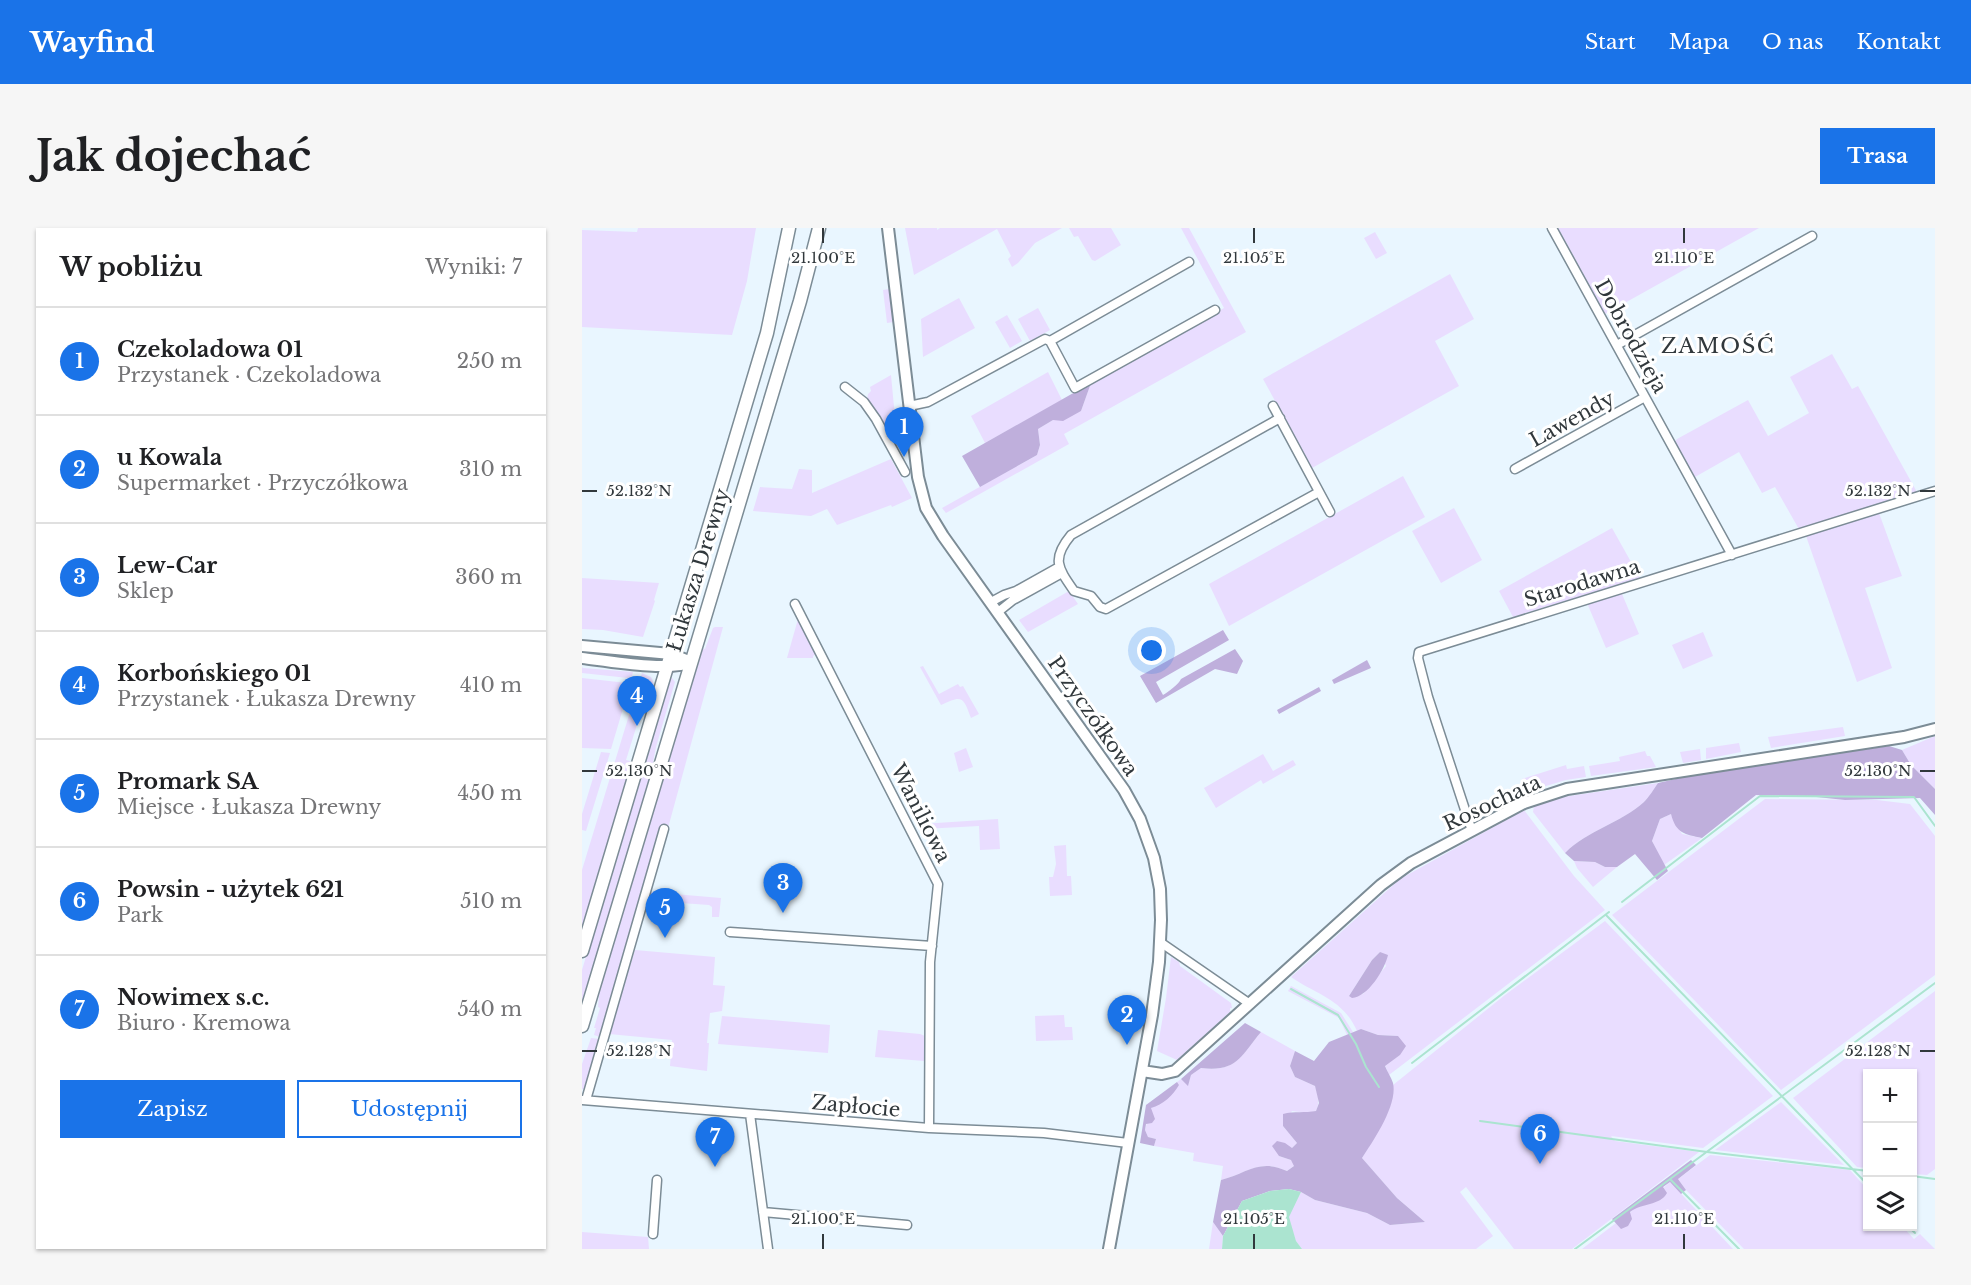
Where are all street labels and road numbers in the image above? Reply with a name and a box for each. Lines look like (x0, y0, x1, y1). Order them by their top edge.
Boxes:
street label: Dobrodzieja (1590, 275, 1673, 398)
street label: Lawendy (1525, 386, 1619, 452)
street label: Łukasza Drewny (662, 485, 734, 655)
street label: Starodawna (1521, 554, 1644, 612)
street label: Przyczółkowa (1043, 652, 1144, 781)
street label: Waniliowa (885, 759, 956, 867)
street label: Rosochata (1439, 770, 1545, 836)
street label: Zapłocie (811, 1090, 901, 1122)

